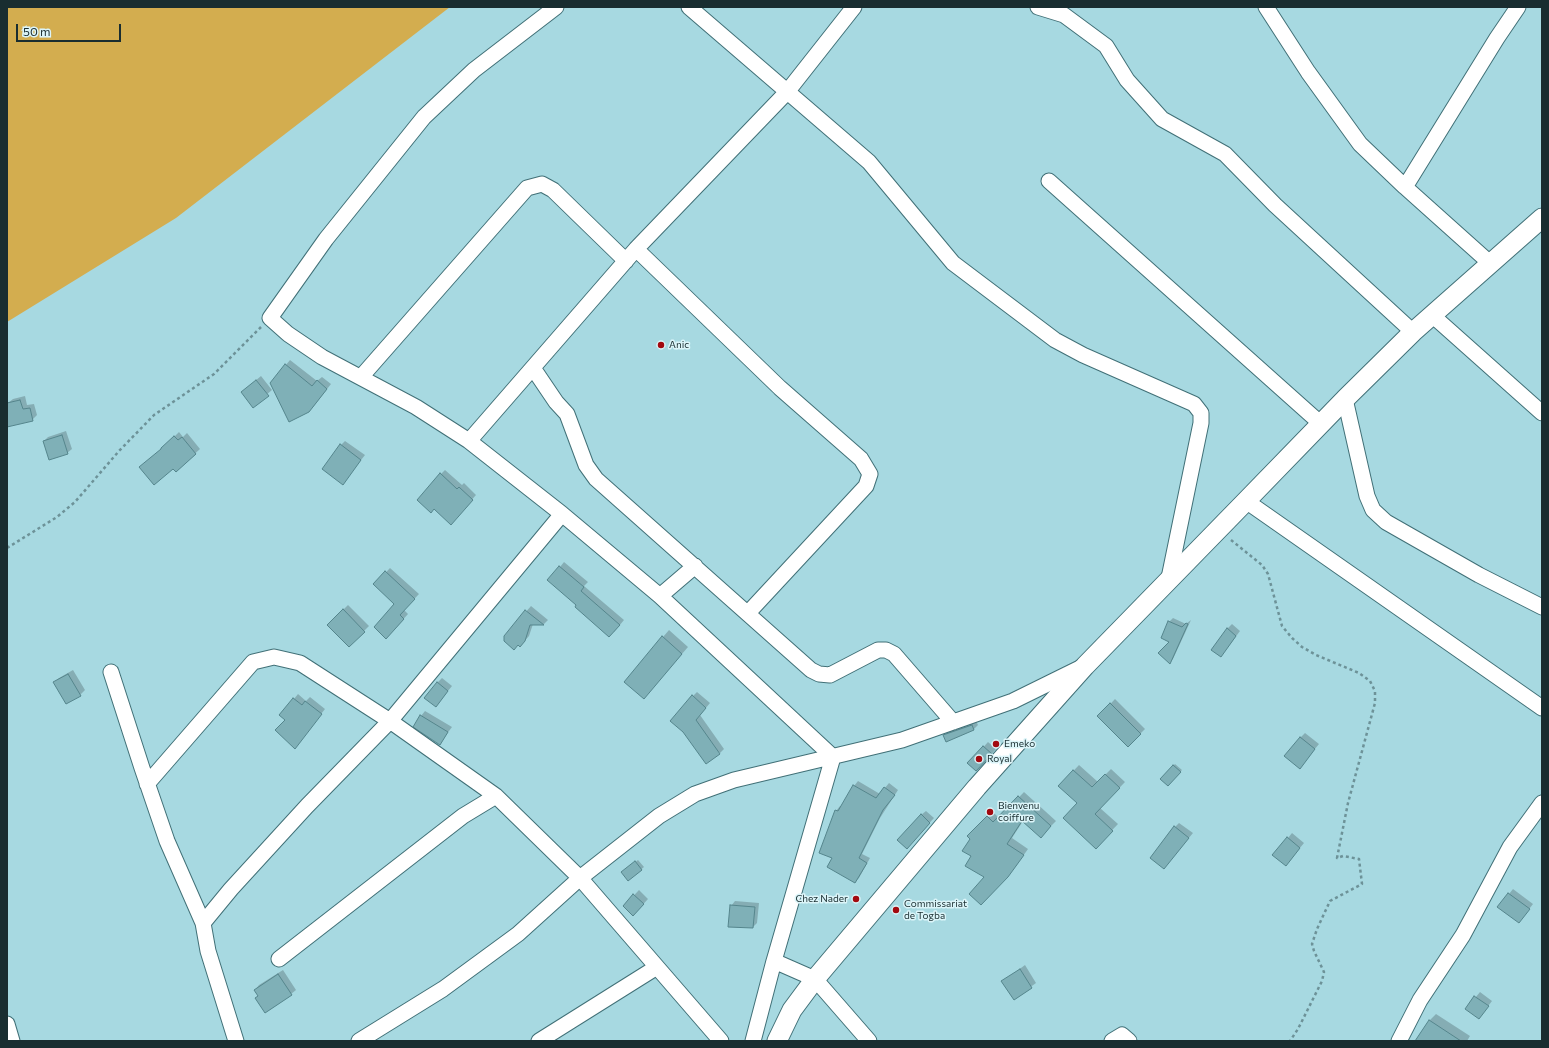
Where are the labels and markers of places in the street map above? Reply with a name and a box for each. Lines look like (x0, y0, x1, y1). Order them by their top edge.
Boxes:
place label: Anic (669, 339, 689, 351)
marker: Anic (656, 340, 666, 350)
place label: Emeko (1004, 738, 1035, 750)
marker: Emeko (991, 739, 1001, 749)
place label: Royal (987, 753, 1012, 765)
marker: Royal (974, 754, 984, 764)
place label: Bienvenu coiffure (998, 800, 1039, 824)
marker: Bienvenu coiffure (985, 807, 995, 817)
place label: Chez Nader (795, 893, 848, 905)
marker: Chez Nader (851, 894, 861, 904)
place label: Commissariat de Togba (904, 898, 967, 922)
marker: Commissariat de Togba (891, 905, 901, 915)

